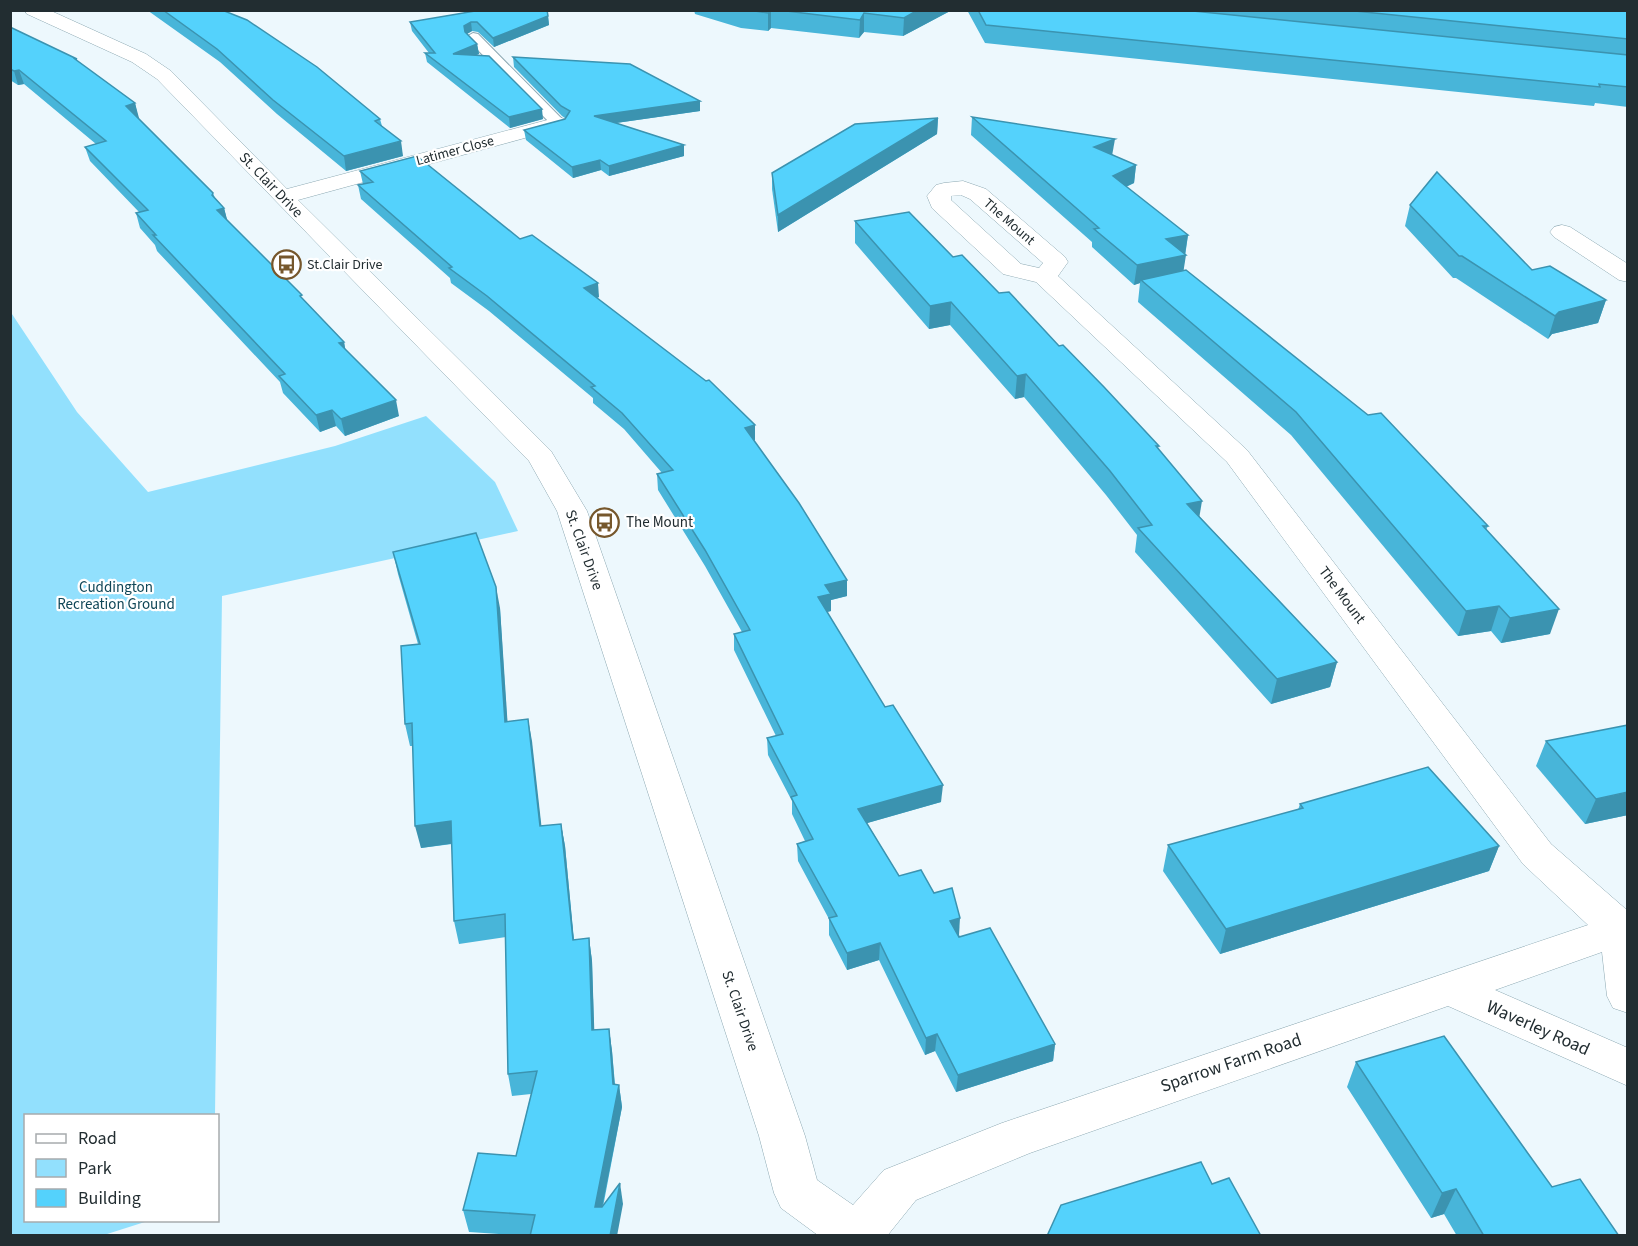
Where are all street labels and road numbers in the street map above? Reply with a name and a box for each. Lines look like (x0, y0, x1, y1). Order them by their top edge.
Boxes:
street label: Latimer Close (414, 131, 496, 171)
street label: St. Clair Drive (234, 148, 308, 222)
street label: The Mount (979, 194, 1039, 250)
street label: St. Clair Drive (560, 507, 608, 593)
street label: The Mount (1313, 562, 1371, 628)
street label: St. Clair Drive (716, 968, 764, 1054)
street label: Waverley Road (1482, 994, 1594, 1062)
street label: Sparrow Farm Road (1157, 1027, 1305, 1099)

